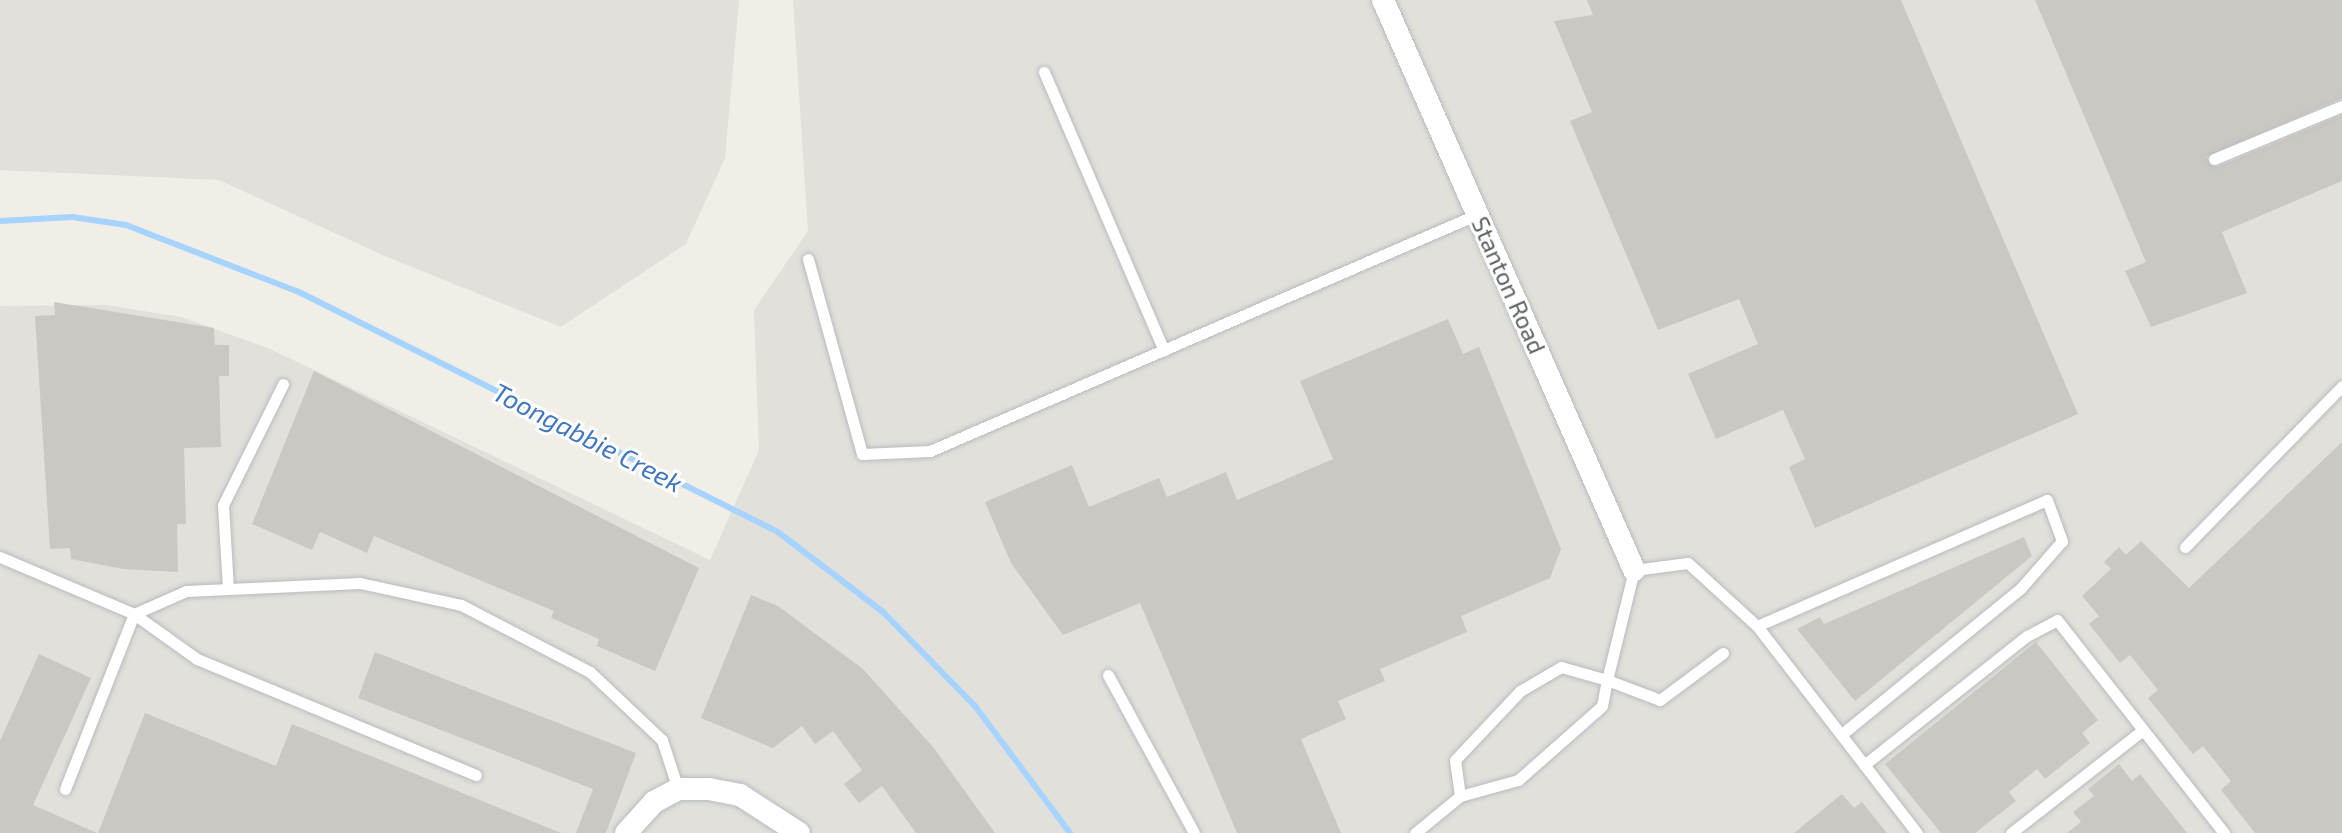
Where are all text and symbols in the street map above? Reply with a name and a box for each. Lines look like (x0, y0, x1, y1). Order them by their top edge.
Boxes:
street label: Stanton Road (1466, 212, 1552, 358)
water label: Toongabbie Creek (488, 376, 688, 498)

